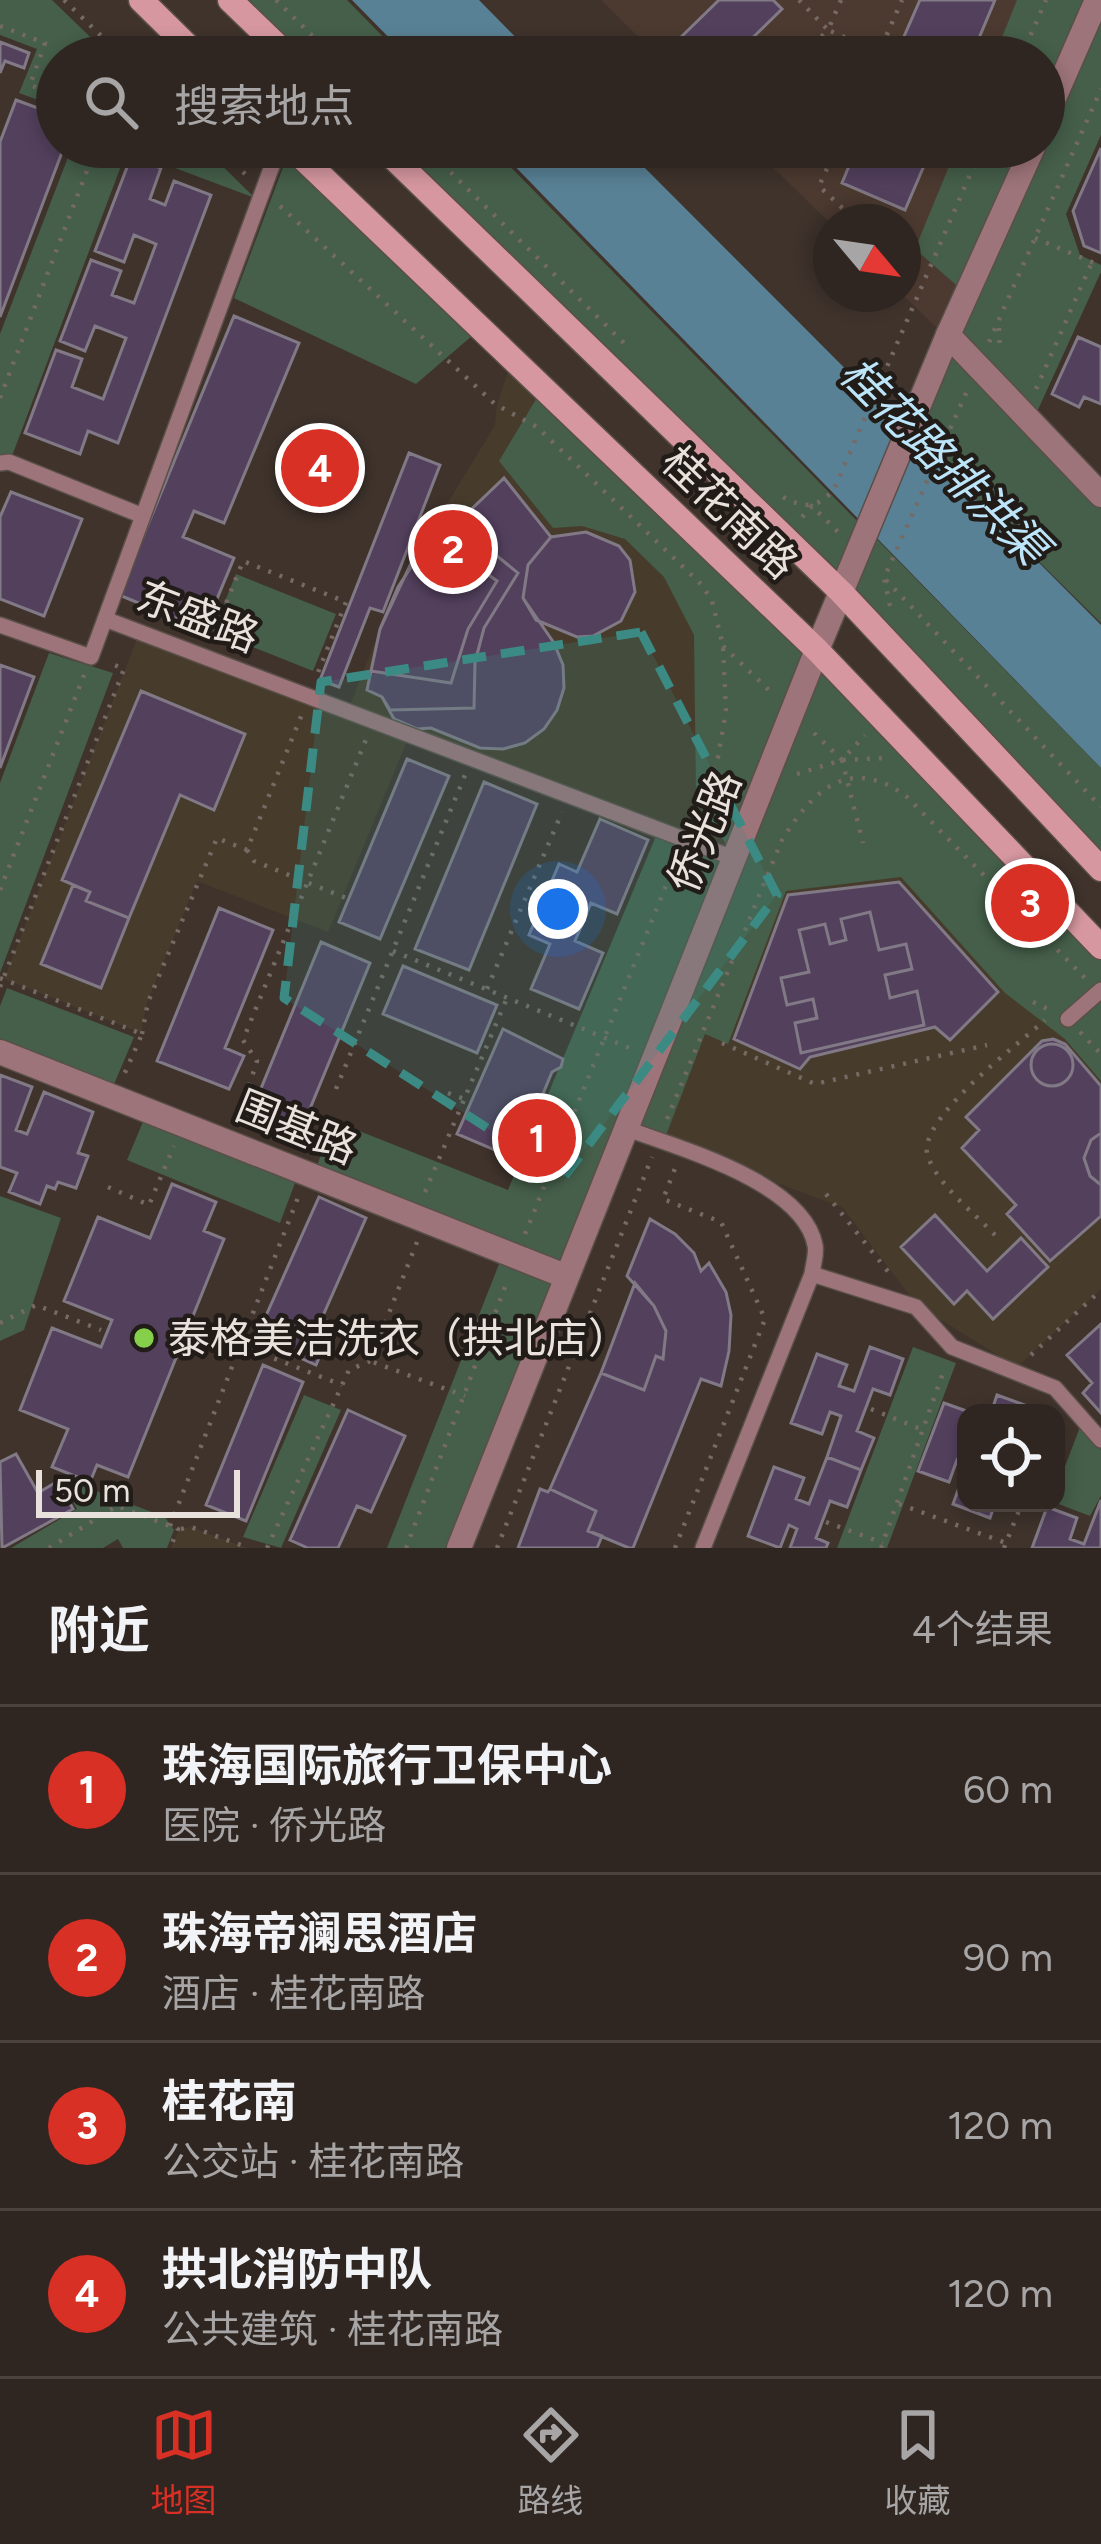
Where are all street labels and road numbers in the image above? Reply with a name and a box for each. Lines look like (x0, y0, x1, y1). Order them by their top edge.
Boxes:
street label: 桂花南路 (652, 436, 808, 589)
street label: 东盛路 (130, 570, 266, 663)
street label: 侨光路 (657, 763, 752, 899)
street label: 围基路 (229, 1080, 365, 1175)

